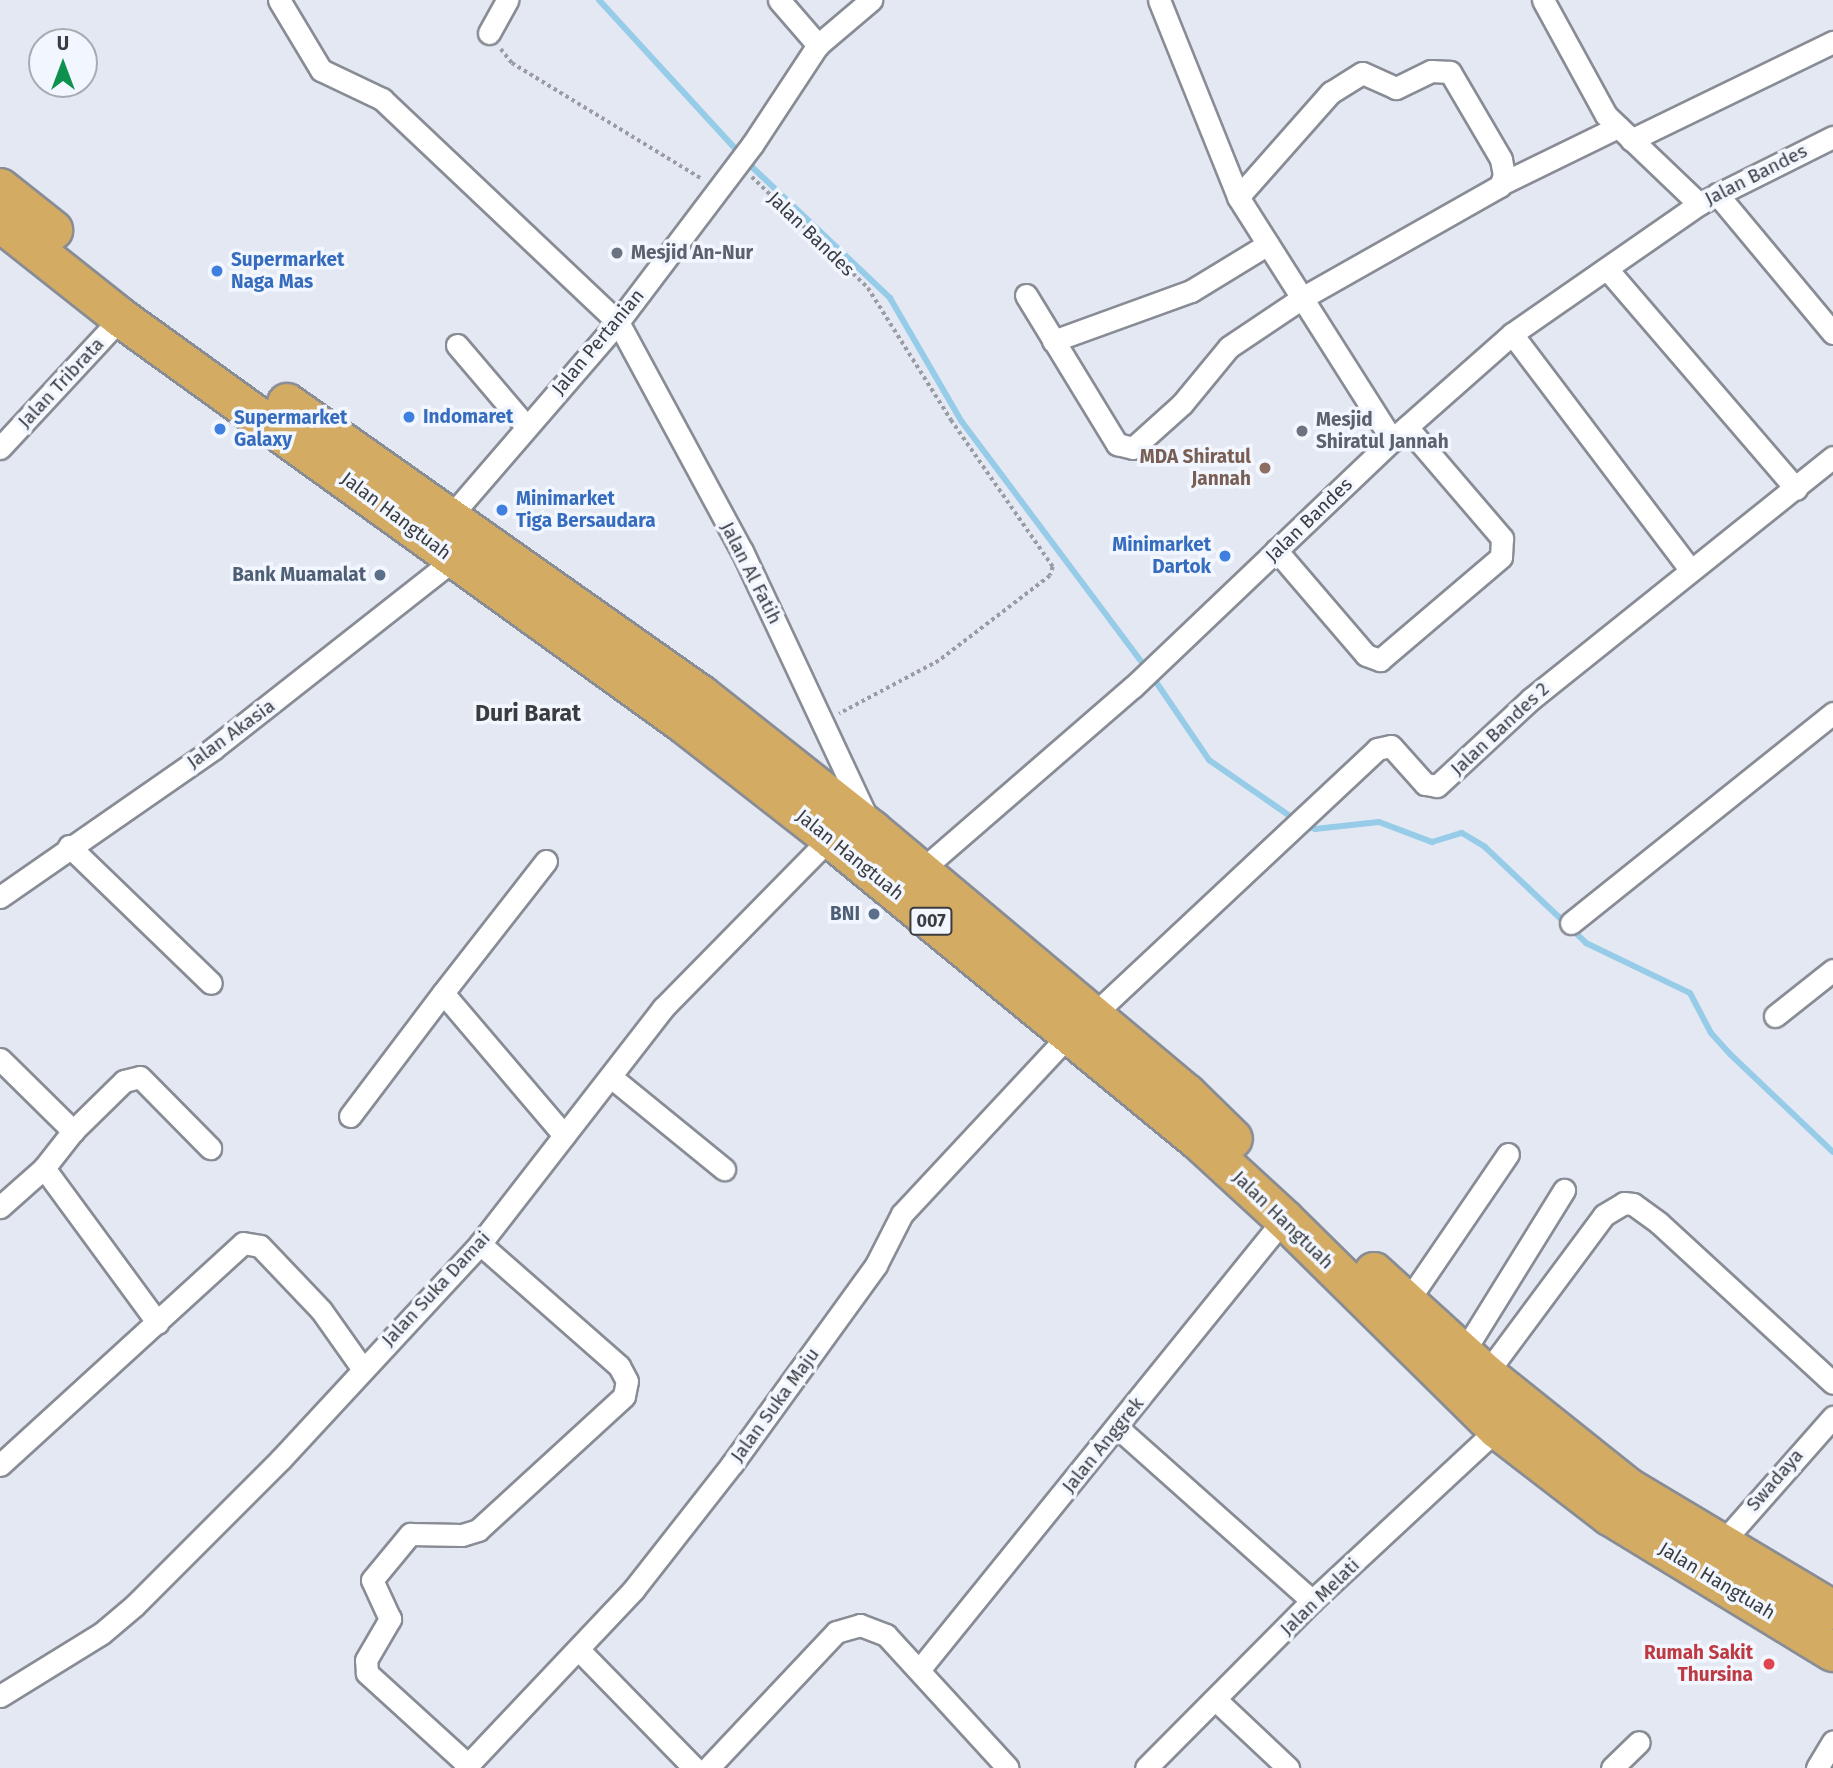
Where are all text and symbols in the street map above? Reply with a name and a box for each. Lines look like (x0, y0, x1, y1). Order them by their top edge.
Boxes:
north arrow (28, 28, 98, 98)
text: U (57, 32, 69, 55)
street label: Jalan Bandes (1701, 140, 1811, 210)
street label: Jalan Bandes (763, 187, 859, 281)
place label: Mesjid An-Nur (631, 242, 753, 264)
marker: Mesjid An-Nur (609, 245, 625, 261)
place label: Supermarket Naga Mas (231, 249, 344, 293)
marker: Supermarket Naga Mas (209, 263, 225, 279)
street label: Jalan Pertanian (547, 284, 649, 400)
street label: Jalan Tribrata (13, 333, 109, 433)
place label: Indomaret (423, 406, 513, 428)
place label: Supermarket Galaxy (234, 407, 347, 451)
marker: Indomaret (401, 409, 417, 425)
place label: Mesjid Shiratul Jannah (1316, 409, 1449, 453)
marker: Supermarket Galaxy (212, 421, 228, 437)
marker: Mesjid Shiratul Jannah (1294, 423, 1310, 439)
place label: MDA Shiratul Jannah (1140, 446, 1251, 490)
marker: MDA Shiratul Jannah (1257, 460, 1273, 476)
street label: Jalan Hangtuah (337, 467, 455, 565)
street label: Jalan Bandes (1261, 473, 1357, 567)
place label: Minimarket Tiga Bersaudara (516, 488, 656, 532)
marker: Minimarket Tiga Bersaudara (494, 502, 510, 518)
street label: Jalan Al Fatih (716, 518, 786, 628)
place label: Minimarket Dartok (1112, 534, 1211, 578)
marker: Minimarket Dartok (1217, 548, 1233, 564)
place label: Bank Muamalat (232, 564, 366, 586)
marker: Bank Muamalat (372, 567, 388, 583)
street label: Jalan Bandes 2 (1446, 678, 1554, 780)
street label: Jalan Akasia (183, 695, 279, 773)
district label: Duri Barat (475, 699, 581, 727)
street label: Jalan Hangtuah (792, 805, 908, 905)
place label: BNI (830, 903, 860, 925)
marker: BNI (866, 906, 882, 922)
road number: 007 (908, 906, 954, 936)
street label: Jalan Hangtuah (1228, 1166, 1338, 1274)
street label: Jalan Suka Damai (377, 1227, 495, 1351)
street label: Jalan Suka Maju (726, 1344, 824, 1466)
street label: Jalan Anggrek (1057, 1393, 1149, 1497)
street label: Swadaya (1742, 1444, 1808, 1516)
street label: Jalan Hangtuah (1655, 1537, 1779, 1625)
street label: Jalan Melati (1276, 1554, 1364, 1640)
place label: Rumah Sakit Thursina (1644, 1642, 1753, 1686)
marker: Rumah Sakit Thursina (1759, 1654, 1779, 1674)

